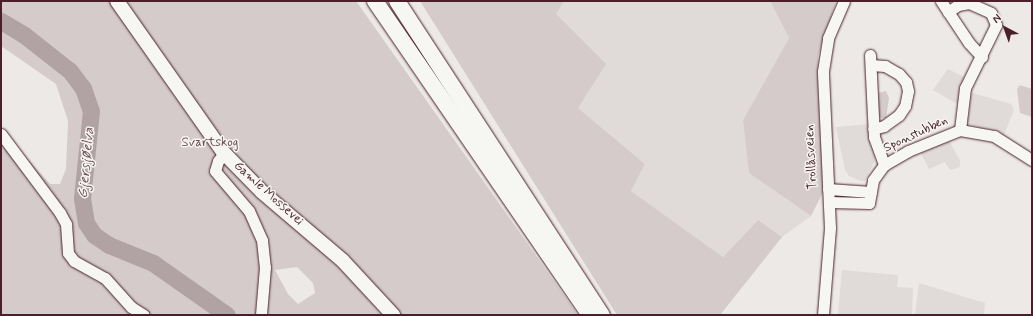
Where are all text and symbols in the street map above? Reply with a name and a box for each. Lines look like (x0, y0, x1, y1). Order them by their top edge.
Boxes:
north arrow (985, 8, 1025, 48)
text: N (990, 11, 1004, 27)
street label: Sponstubben (881, 113, 951, 157)
street label: Trollåsveien (803, 124, 821, 190)
water label: Gjersjøelva (75, 127, 97, 199)
park label: Svartskog (182, 135, 238, 151)
street label: Gamle Mossevei (230, 159, 306, 229)

